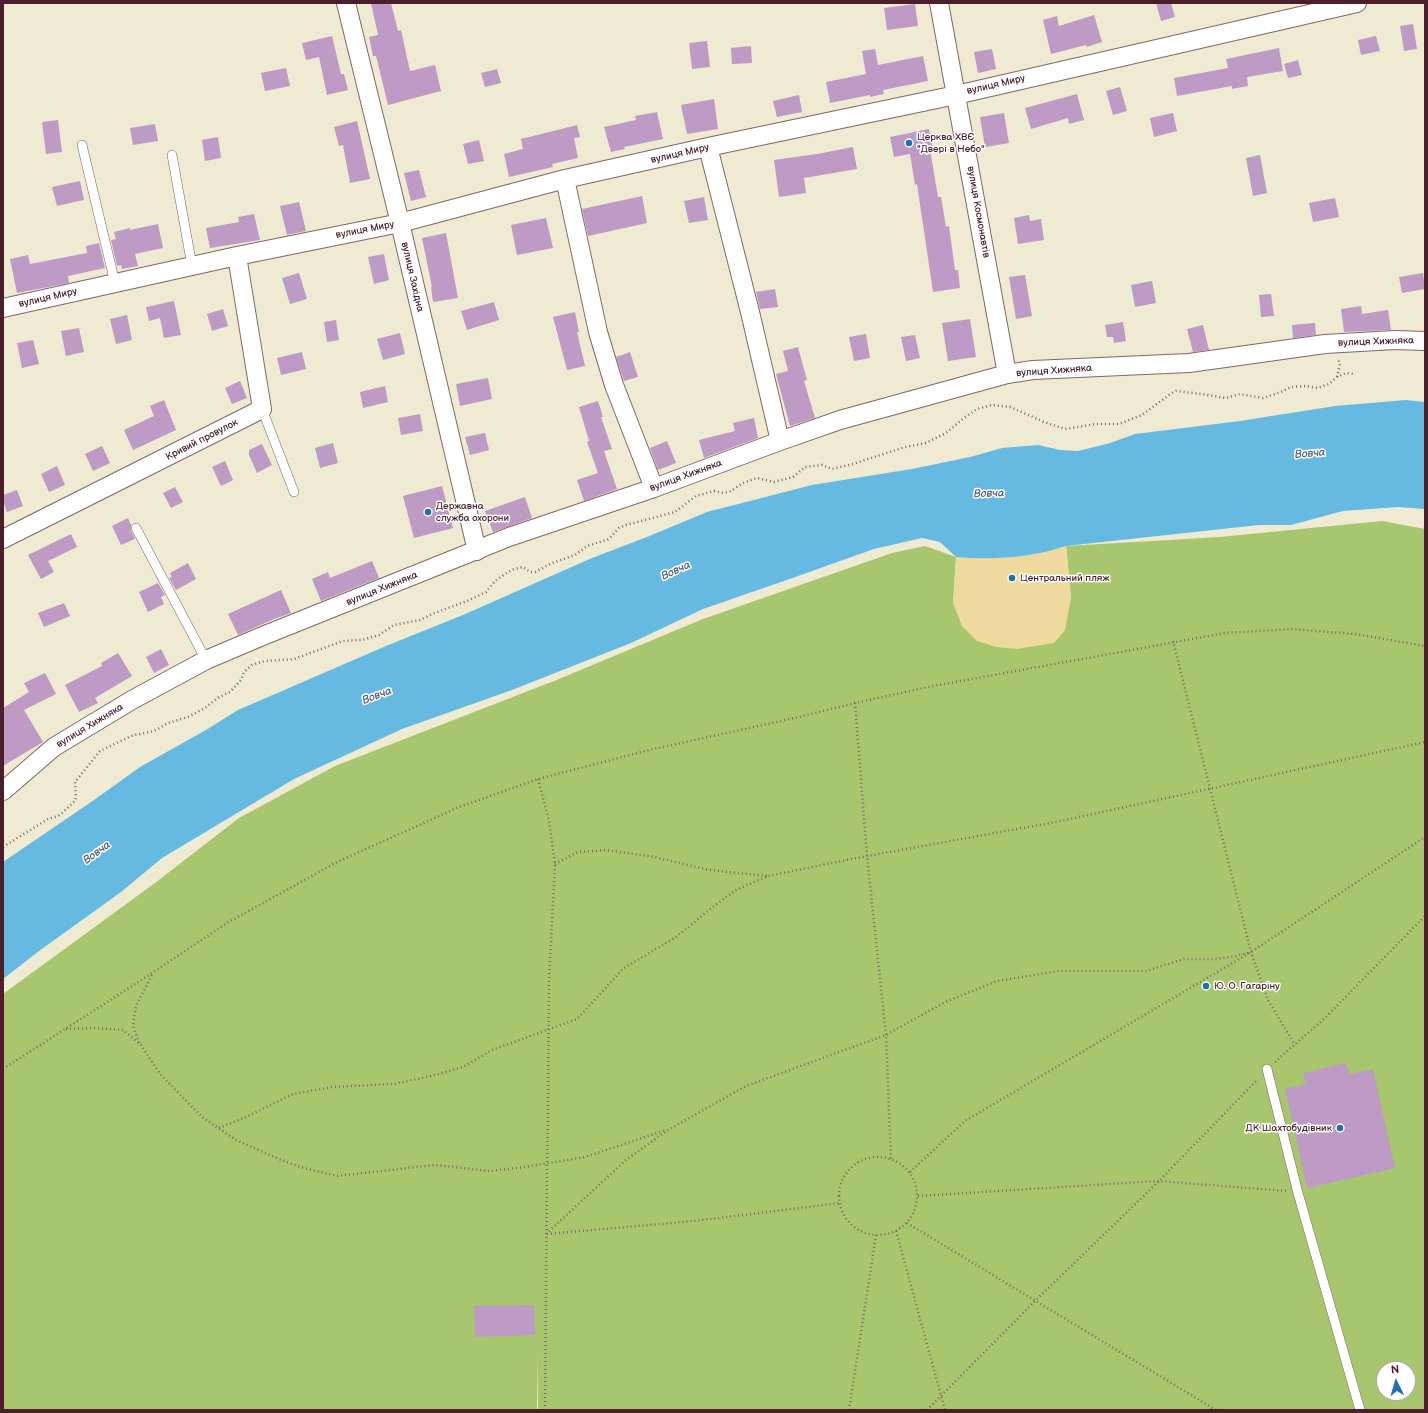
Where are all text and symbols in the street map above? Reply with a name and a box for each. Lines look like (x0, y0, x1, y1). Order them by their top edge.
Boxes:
street label: вулиця Миру (966, 72, 1026, 98)
place label: Церква ХВЄ "Двері в Небо" (917, 131, 985, 154)
marker: Церква ХВЄ "Двері в Небо" (904, 138, 914, 148)
street label: вулиця Миру (650, 141, 710, 167)
street label: вулиця Космонавтів (964, 165, 992, 259)
street label: вулиця Миру (335, 218, 395, 242)
street label: вулиця Західна (398, 241, 426, 313)
street label: вулиця Миру (18, 285, 78, 311)
street label: вулиця Хижняка (1338, 335, 1414, 349)
street label: вулиця Хижняка (1016, 362, 1092, 380)
street label: Кривий провулок (164, 417, 240, 463)
water label: Вовча (1294, 446, 1326, 462)
street label: вулиця Хижняка (648, 457, 724, 495)
water label: Вовча (973, 487, 1005, 501)
place label: Державна служба охорони (436, 500, 509, 524)
marker: Державна служба охорони (423, 507, 433, 517)
water label: Вовча (659, 559, 693, 583)
street label: вулиця Хижняка (344, 569, 420, 609)
place label: Центральний пляж (1020, 572, 1109, 584)
marker: Центральний пляж (1007, 573, 1017, 583)
water label: Вовча (360, 684, 394, 708)
street label: вулиця Хижняка (54, 701, 126, 751)
water label: Вовча (81, 839, 113, 867)
place label: Ю. О. Гагаріну (1214, 980, 1280, 992)
marker: Ю. О. Гагаріну (1201, 981, 1211, 991)
place label: ДК Шахтобудівник (1246, 1122, 1332, 1134)
marker: ДК Шахтобудівник (1335, 1123, 1345, 1133)
north arrow (1376, 1361, 1416, 1401)
text: N (1390, 1363, 1400, 1376)

